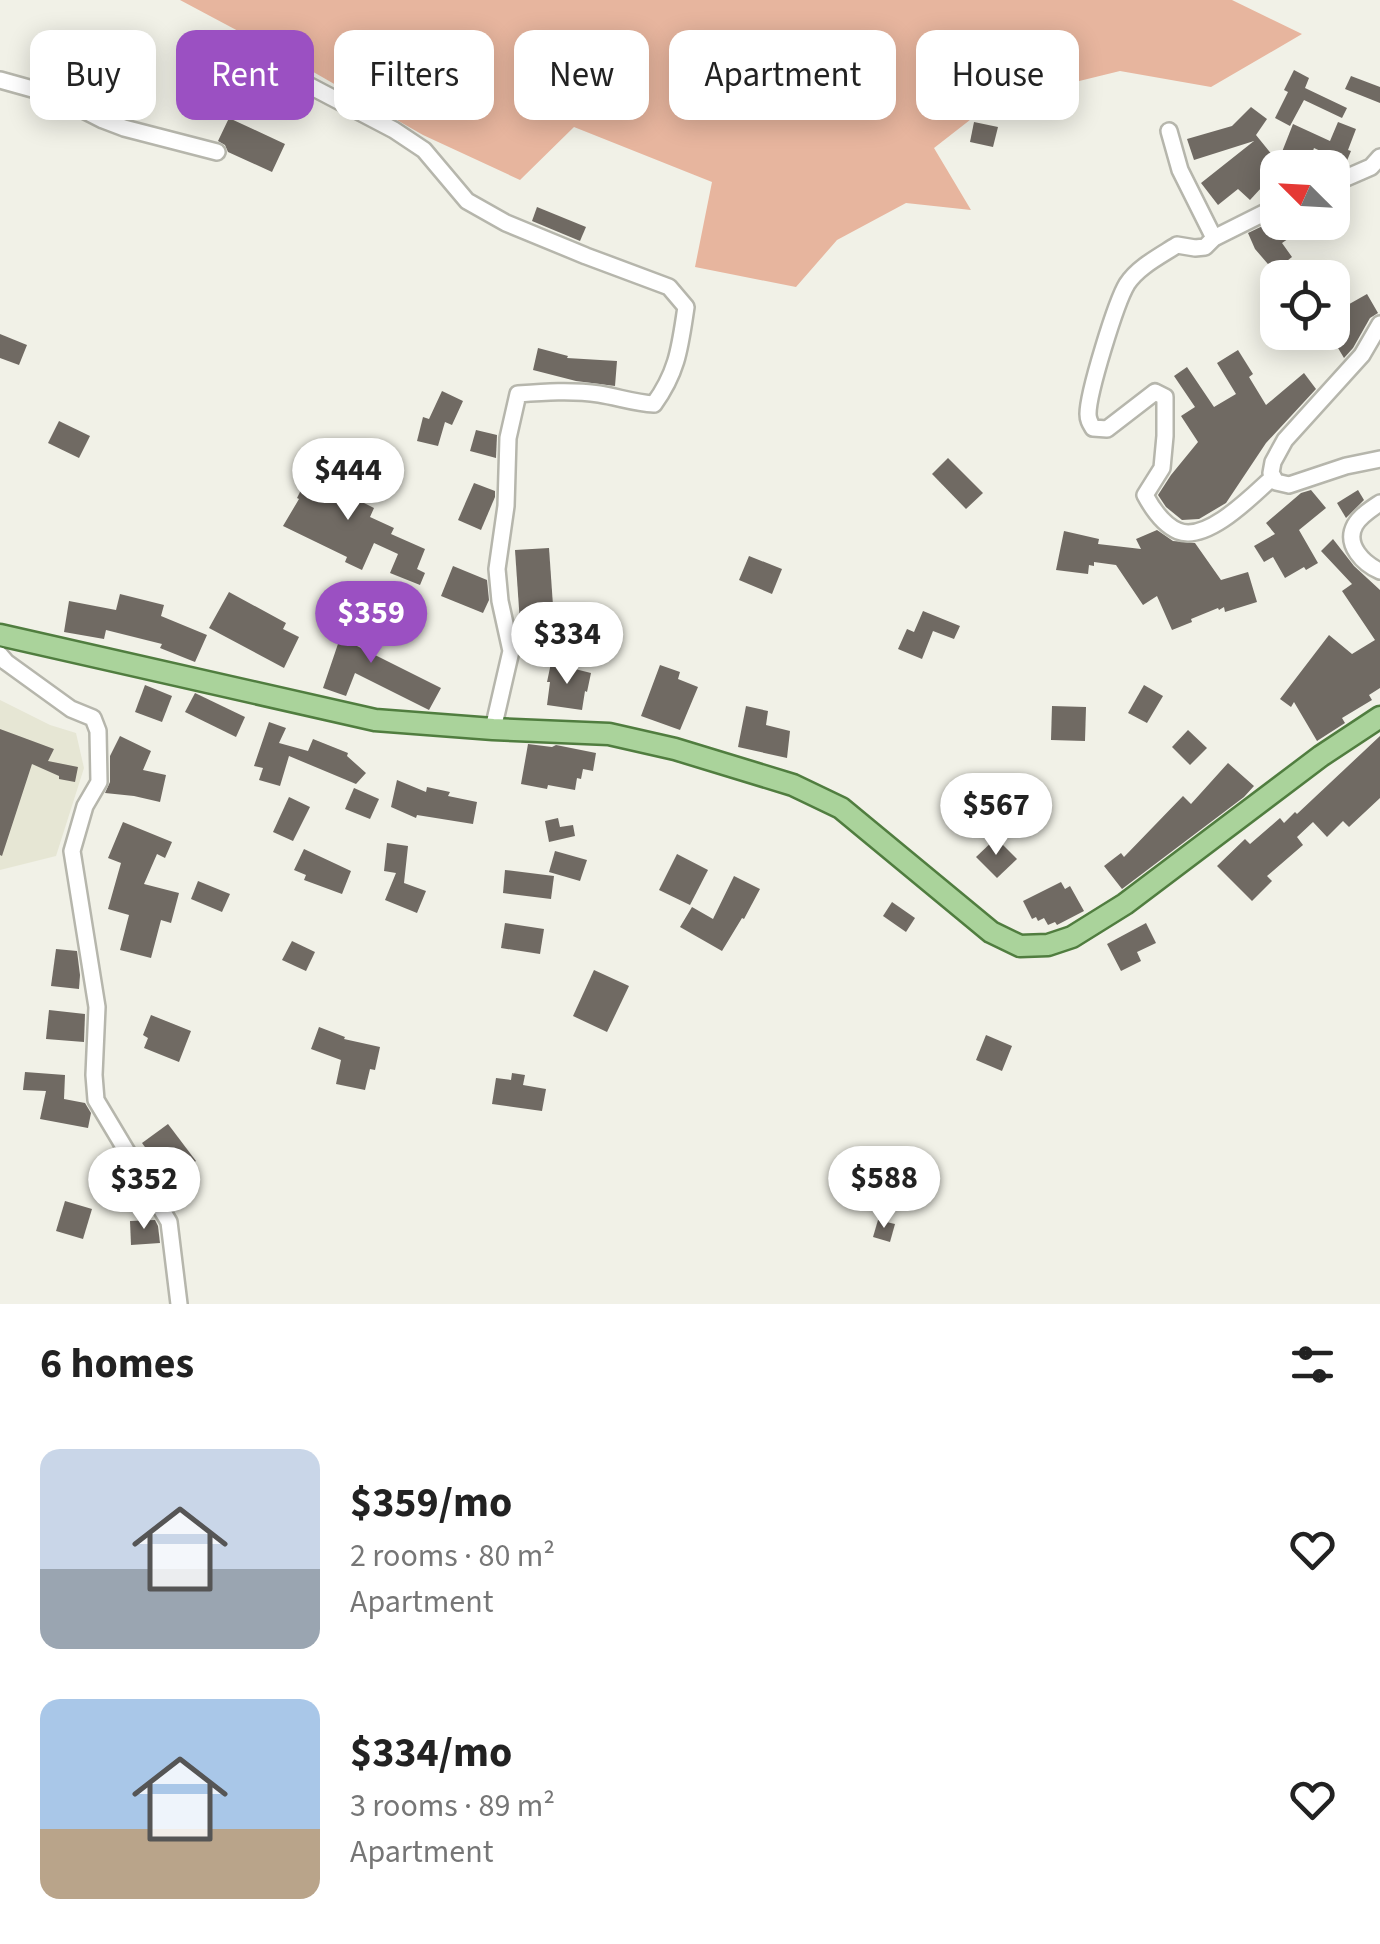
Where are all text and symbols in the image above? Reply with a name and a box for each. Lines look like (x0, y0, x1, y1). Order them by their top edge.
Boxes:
chip: Buy (30, 30, 156, 120)
chip: Rent (176, 30, 314, 120)
chip: Filters (334, 30, 494, 120)
chip: New (514, 30, 649, 120)
chip: Apartment (669, 30, 896, 120)
chip: House (916, 30, 1079, 120)
north arrow (1260, 150, 1350, 240)
map controls (1260, 150, 1350, 350)
button: locate (1260, 260, 1350, 350)
pin: $444 (289, 438, 407, 523)
text: $444 (314, 447, 382, 493)
pin: $359 (312, 581, 430, 666)
text: $359 (337, 590, 405, 636)
pin: $334 (508, 602, 626, 687)
text: $334 (533, 611, 601, 657)
pin: $567 (937, 773, 1055, 858)
text: $567 (962, 782, 1030, 828)
pin: $588 (825, 1146, 943, 1231)
pin: $352 (85, 1147, 203, 1232)
text: $588 (850, 1155, 918, 1201)
text: $352 (110, 1156, 178, 1202)
text: 6 homes (40, 1334, 194, 1394)
icon: filters (1285, 1337, 1340, 1392)
text: $359/mo (350, 1473, 512, 1533)
icon: home (120, 1489, 240, 1609)
icon: heart (1285, 1522, 1340, 1577)
text: 2 rooms · 80 m² (350, 1533, 555, 1579)
text: Apartment (350, 1579, 493, 1625)
text: $334/mo (350, 1723, 512, 1783)
icon: home (120, 1739, 240, 1859)
icon: heart (1285, 1772, 1340, 1827)
text: 3 rooms · 89 m² (350, 1783, 555, 1829)
text: Apartment (350, 1829, 493, 1875)

